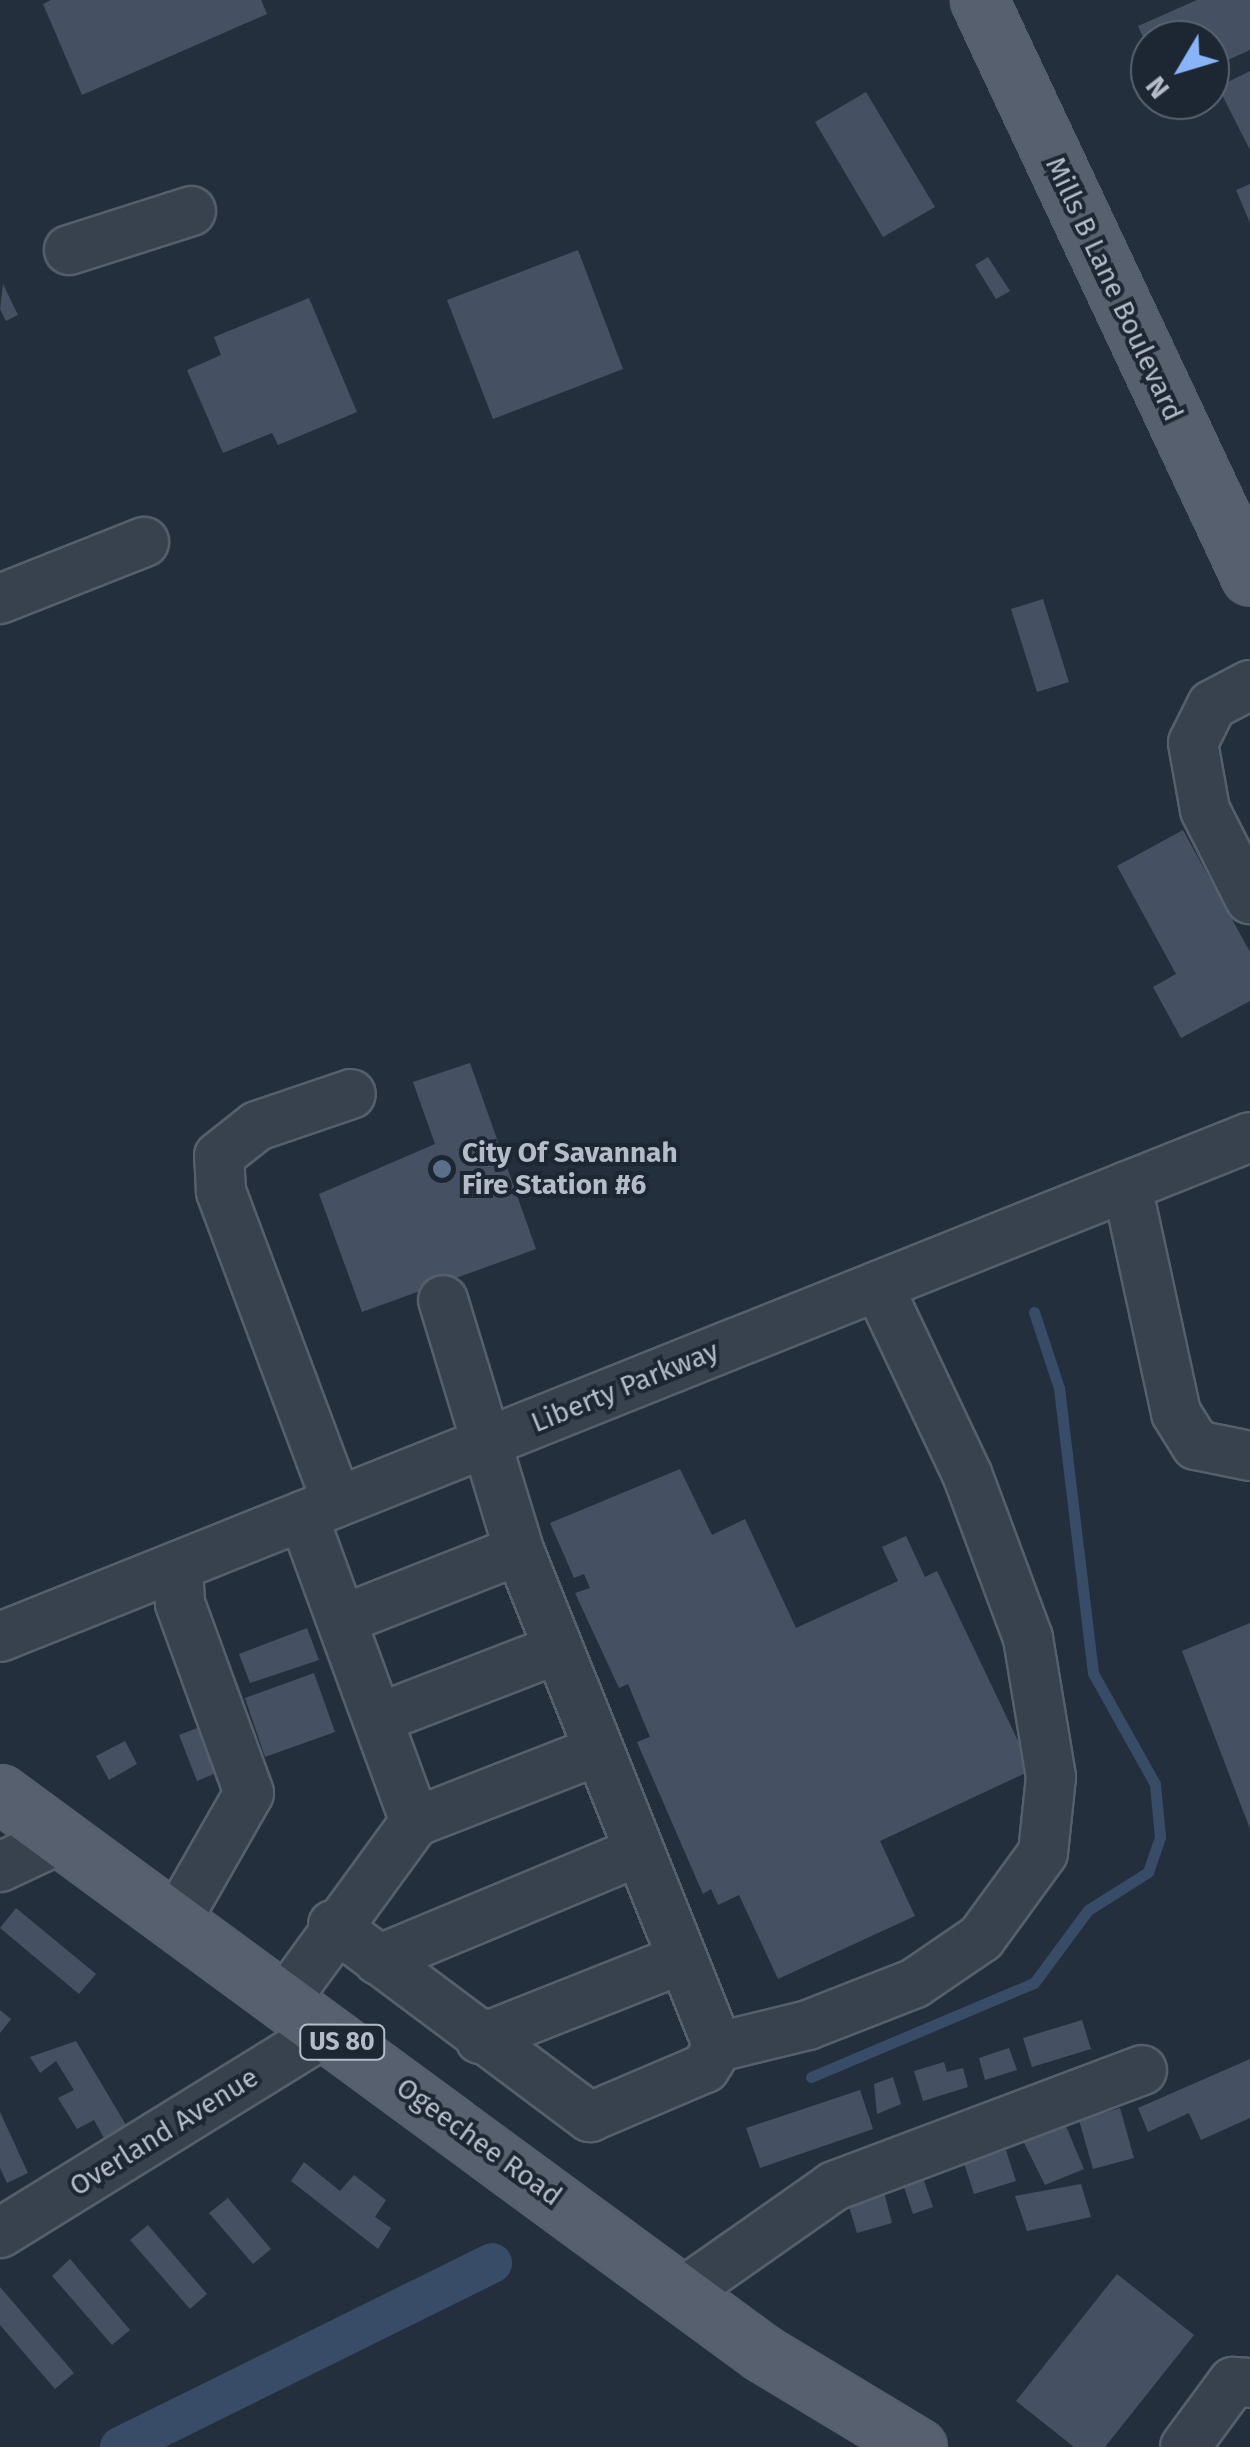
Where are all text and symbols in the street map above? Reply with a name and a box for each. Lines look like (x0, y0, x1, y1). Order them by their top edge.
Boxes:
north arrow (1130, 20, 1230, 120)
text: N (1139, 70, 1176, 105)
street label: Mills B Lane Boulevard (1038, 152, 1190, 426)
place label: City Of Savannah Fire Station #6 (462, 1136, 678, 1202)
marker: City Of Savannah Fire Station #6 (431, 1158, 453, 1180)
street label: Liberty Parkway (526, 1334, 724, 1440)
road number: US 80 (297, 2022, 387, 2062)
street label: Overland Avenue (64, 2061, 264, 2203)
street label: Ogeechee Road (390, 2071, 568, 2213)

